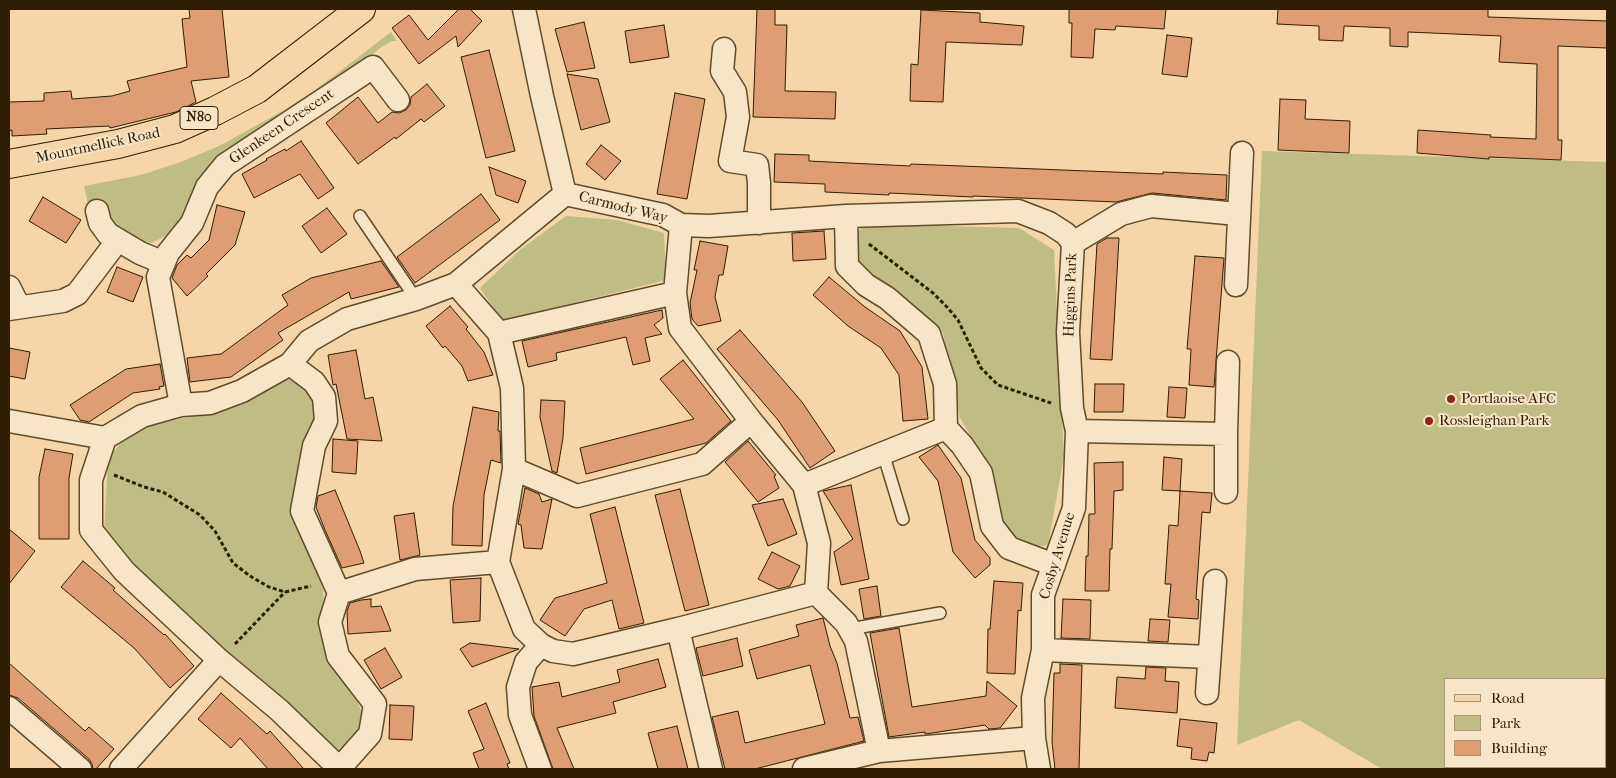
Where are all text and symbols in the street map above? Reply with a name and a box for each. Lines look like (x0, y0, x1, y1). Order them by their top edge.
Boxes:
street label: Glenkeen Crescent (226, 85, 338, 169)
road number: N80 (180, 106, 218, 130)
street label: Mountmellick Road (34, 124, 162, 168)
street label: Carmody Way (577, 188, 669, 228)
street label: Higgins Park (1061, 253, 1081, 337)
place label: Portlaoise AFC (1461, 390, 1556, 408)
marker: Portlaoise AFC (1445, 393, 1457, 405)
place label: Rossleighan Park (1439, 412, 1549, 430)
marker: Rossleighan Park (1423, 415, 1435, 427)
street label: Cosby Avenue (1036, 510, 1080, 602)
legend (1444, 678, 1606, 768)
text: Road (1491, 689, 1524, 707)
text: Park (1491, 714, 1521, 732)
text: Building (1491, 739, 1547, 757)

